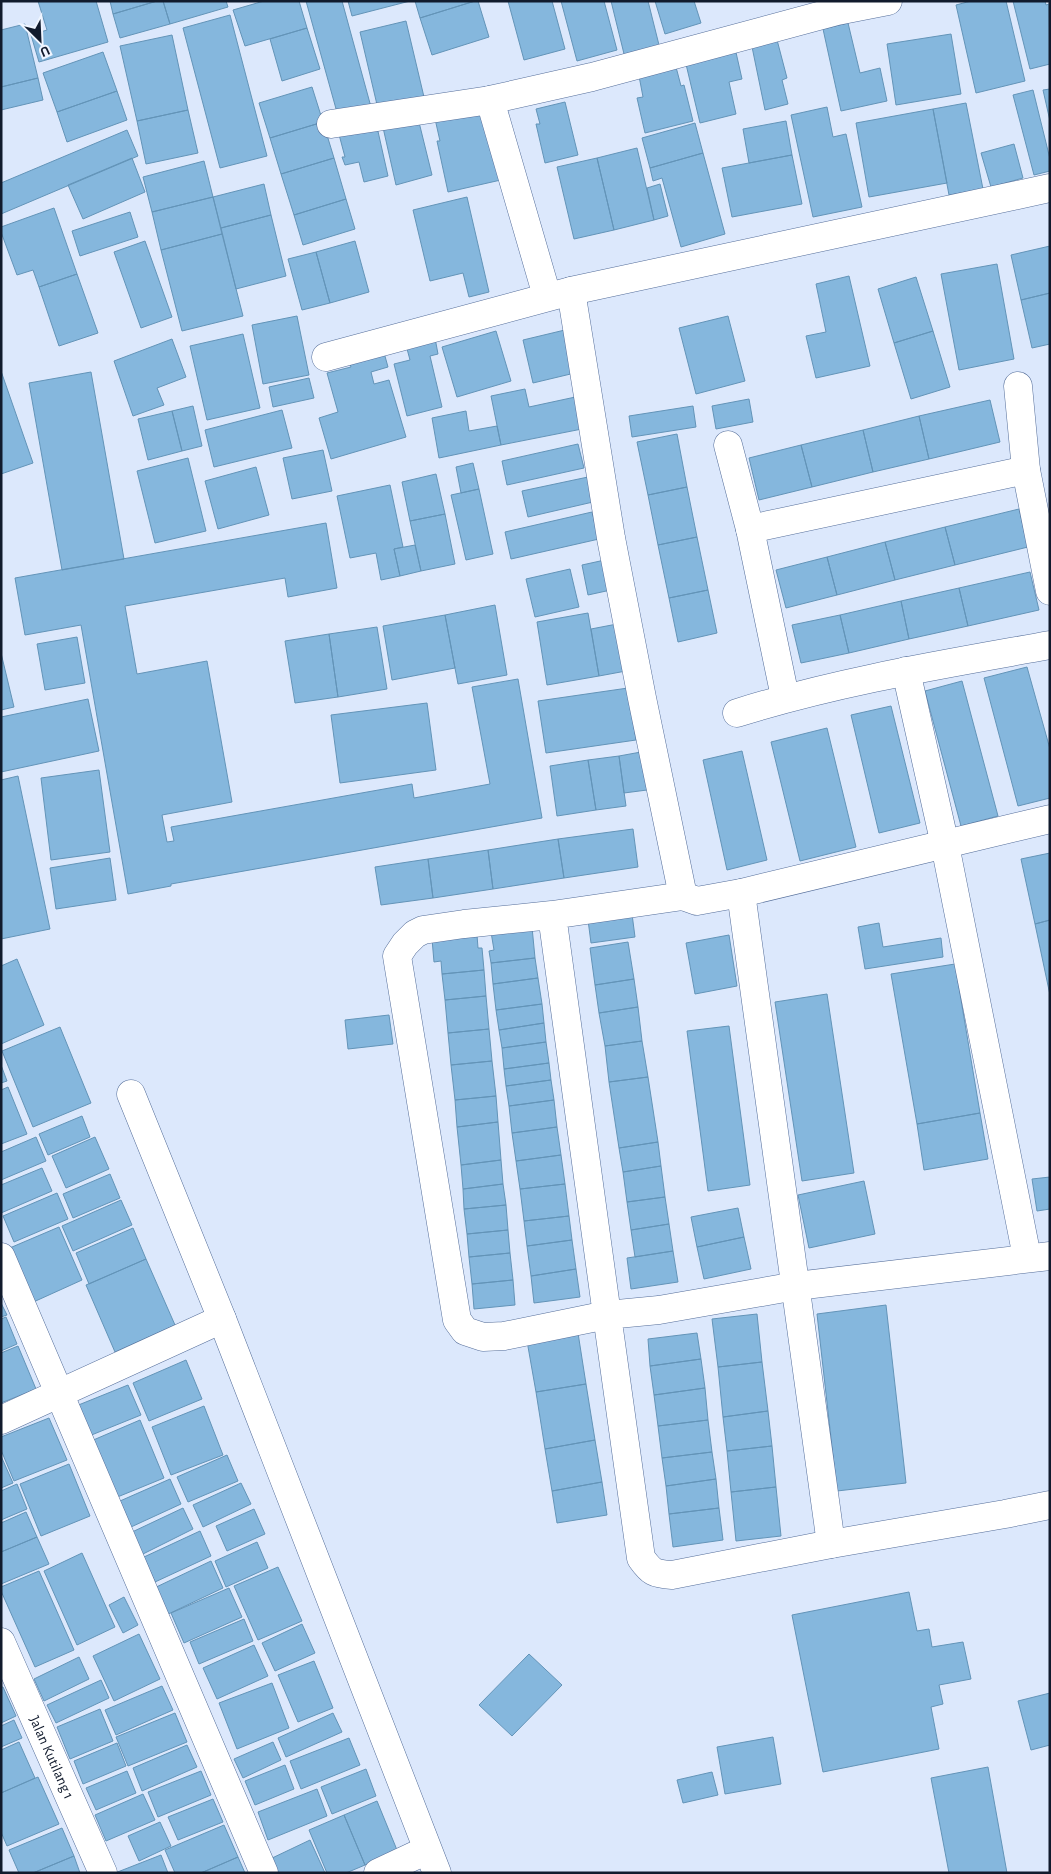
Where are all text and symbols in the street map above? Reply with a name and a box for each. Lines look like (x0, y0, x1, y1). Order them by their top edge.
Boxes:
north arrow (15, 15, 65, 65)
text: U (38, 43, 52, 59)
street label: Jalan Kutilang 1 (27, 1713, 77, 1801)

